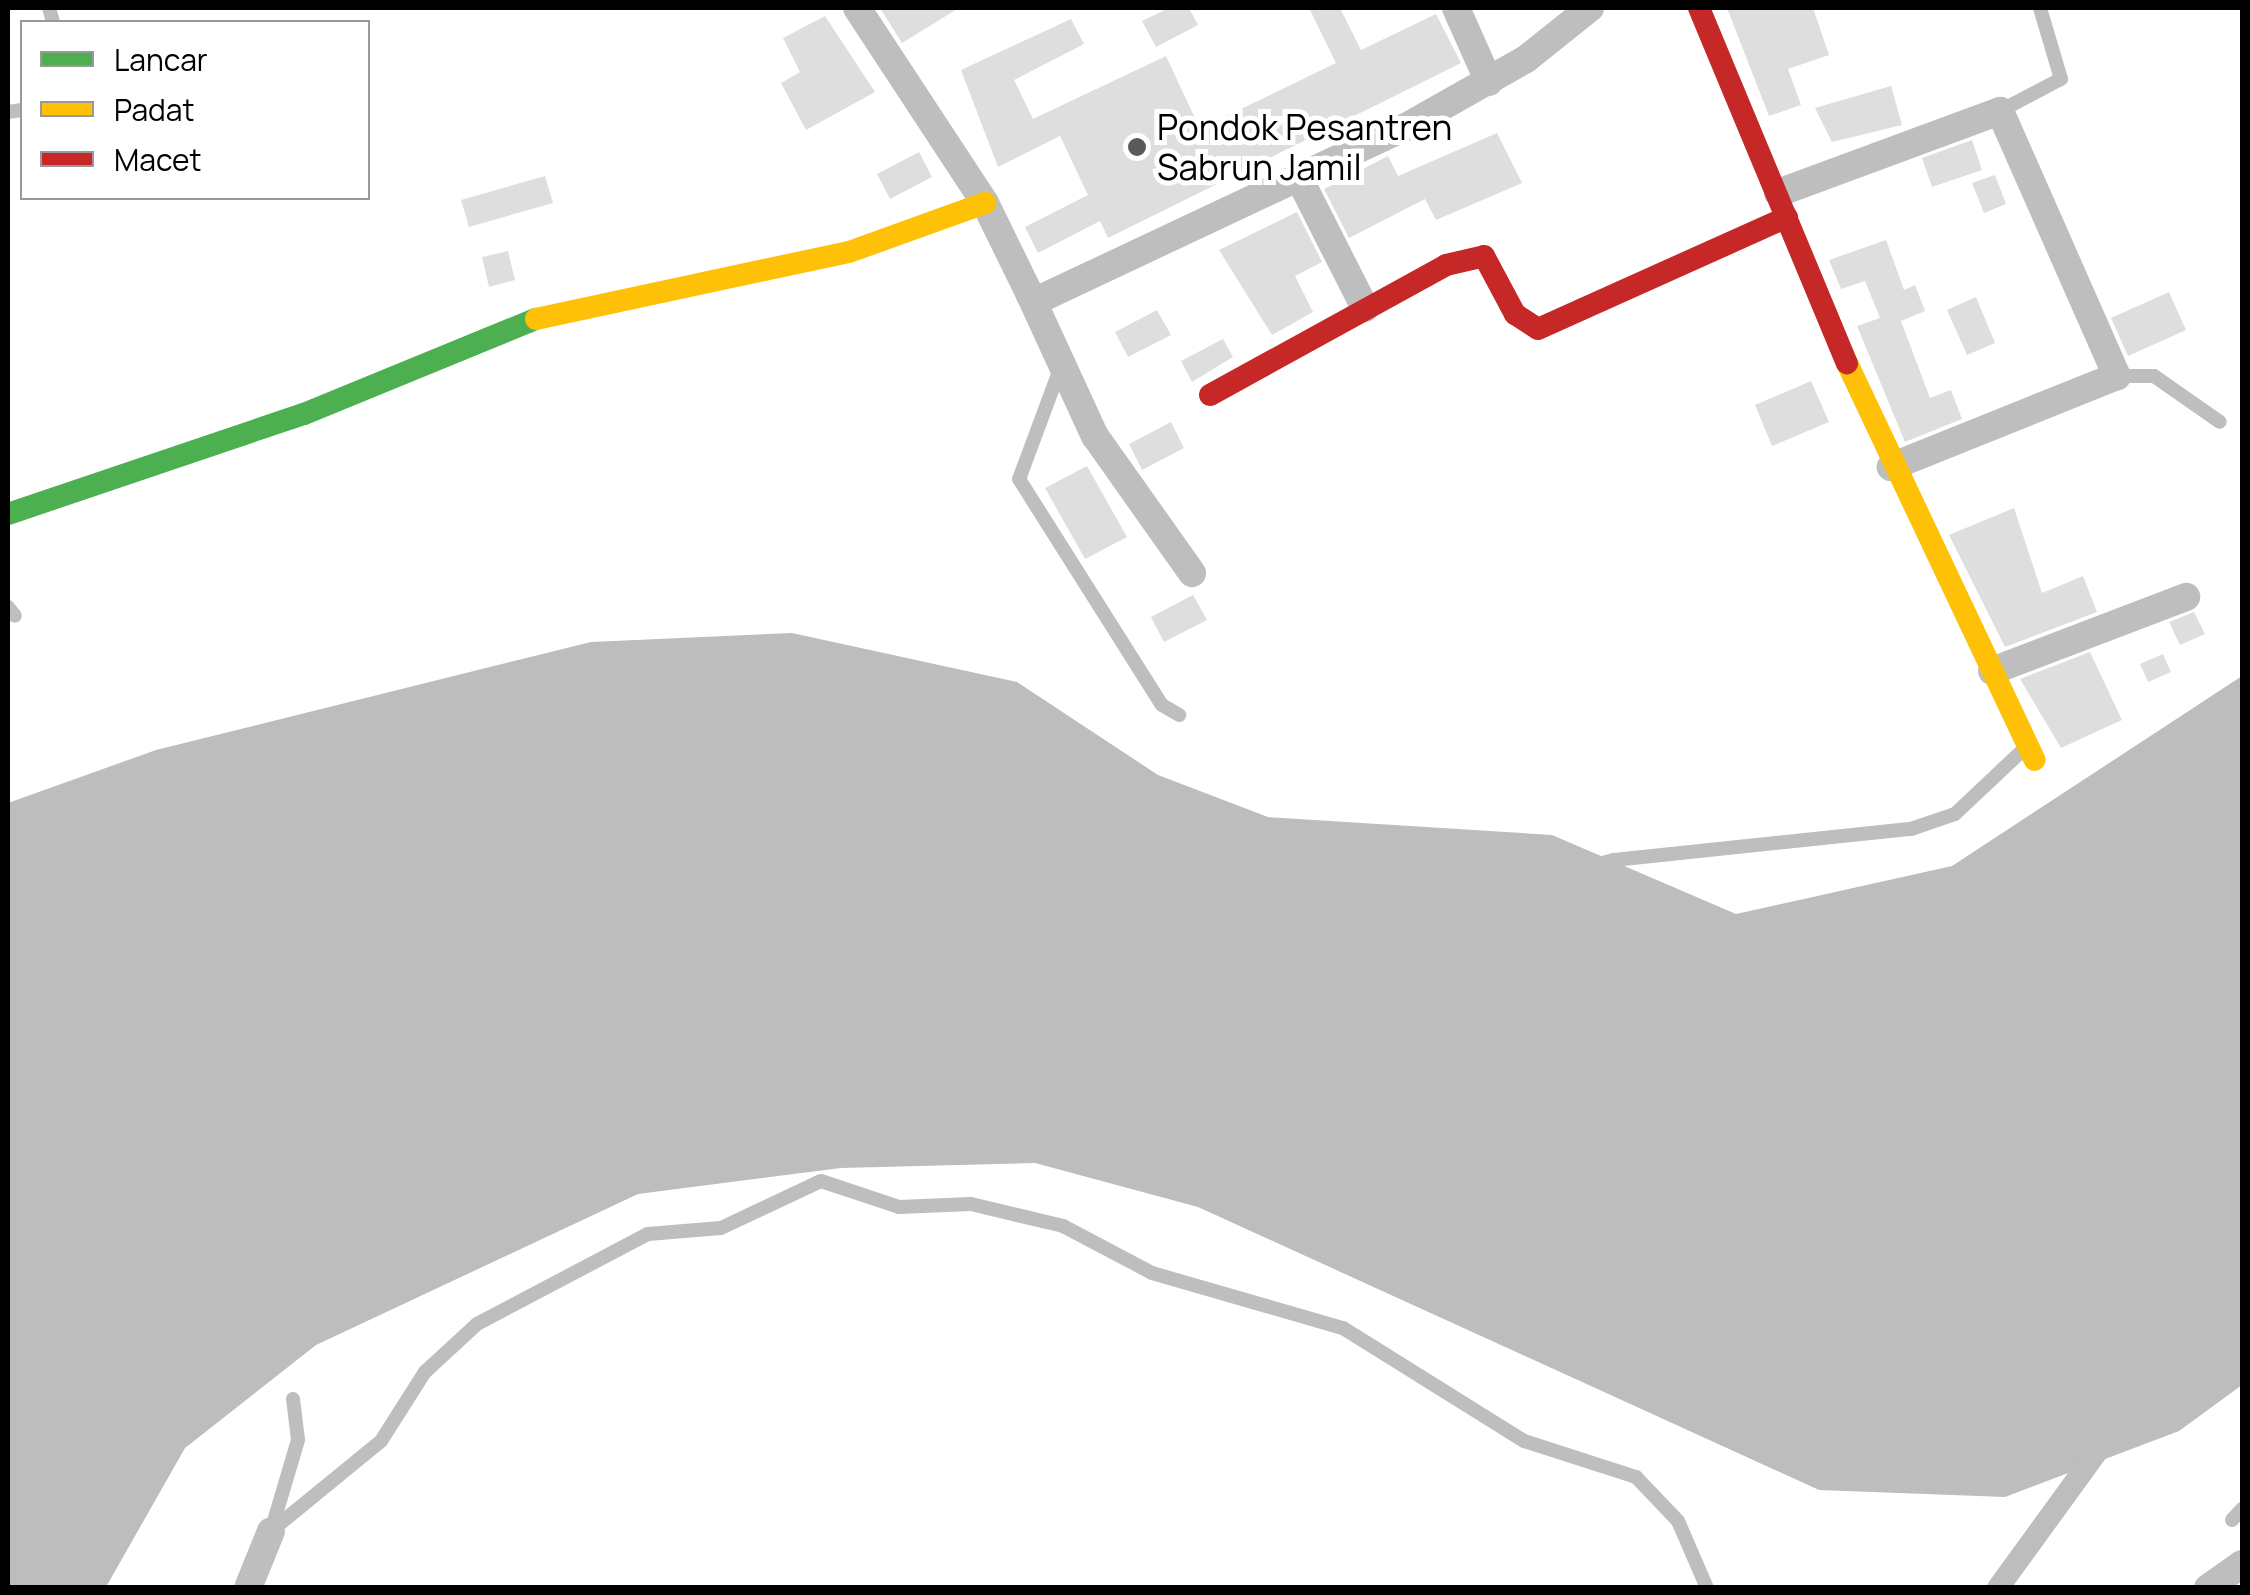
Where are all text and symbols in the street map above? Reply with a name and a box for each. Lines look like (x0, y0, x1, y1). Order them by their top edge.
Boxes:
legend (20, 20, 370, 200)
text: Lancar (114, 39, 208, 80)
text: Padat (114, 89, 195, 130)
place label: Pondok Pesantren Sabrun Jamil (1157, 106, 1452, 188)
marker: Pondok Pesantren Sabrun Jamil (1126, 136, 1148, 158)
text: Macet (114, 139, 202, 180)

